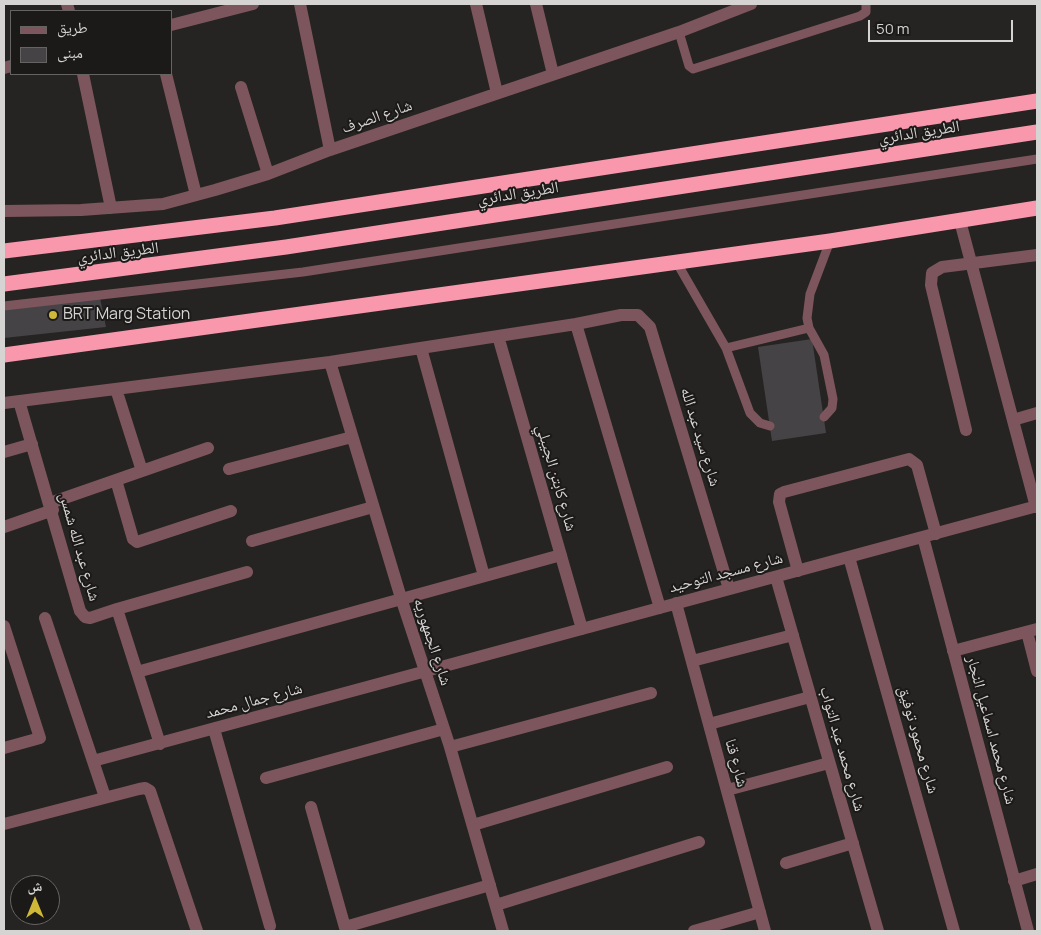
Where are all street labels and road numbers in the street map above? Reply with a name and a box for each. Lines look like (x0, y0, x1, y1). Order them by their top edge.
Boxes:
street label: شارع الصرف (339, 96, 415, 138)
street label: الطريق الدائري (877, 117, 961, 149)
street label: الطريق الدائري (476, 178, 560, 210)
street label: الطريق الدائري (76, 238, 160, 268)
street label: شارع سيد عبد الله (676, 385, 724, 489)
street label: شارع كابتن الجيبلي (532, 422, 580, 534)
street label: شارع عبد الله شمس (54, 490, 104, 604)
street label: شارع مسجد التوحيد (667, 549, 785, 597)
street label: شارع الجمهوريه (409, 596, 455, 688)
street label: شارع محمد اسماعيل النجار (962, 654, 1020, 806)
street label: شارع جمال محمد (204, 679, 304, 723)
street label: شارع محمد عبد التواب (815, 684, 869, 814)
street label: شارع محمود توفيق (893, 684, 943, 796)
street label: شارع قنا (720, 737, 752, 789)

